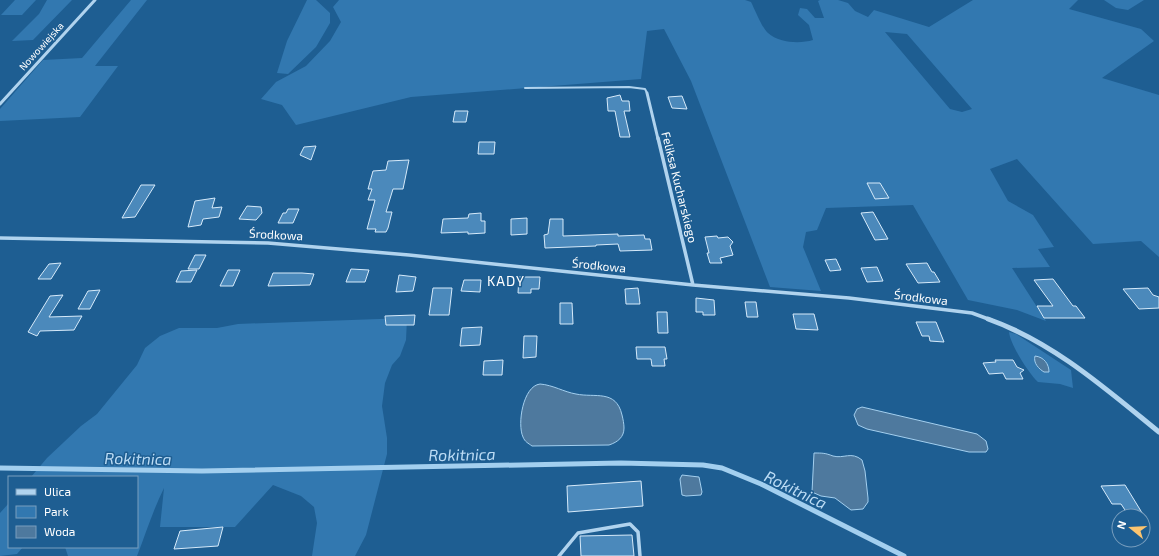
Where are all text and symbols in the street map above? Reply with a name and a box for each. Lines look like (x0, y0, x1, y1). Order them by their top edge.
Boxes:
street label: Nowowiejska (16, 19, 66, 73)
street label: Feliksa Kucharskiego (659, 130, 701, 244)
street label: Środkowa (249, 226, 303, 242)
street label: Środkowa (571, 255, 627, 275)
district label: KADY (487, 272, 525, 289)
street label: Środkowa (893, 287, 949, 307)
water label: Rokitnica (428, 444, 496, 464)
water label: Rokitnica (104, 448, 172, 468)
water label: Rokitnica (762, 466, 830, 512)
legend (8, 476, 138, 548)
text: Ulica (44, 484, 71, 498)
text: Park (44, 504, 69, 518)
north arrow (1111, 508, 1151, 548)
text: N (1114, 519, 1128, 531)
text: Woda (44, 524, 75, 538)

